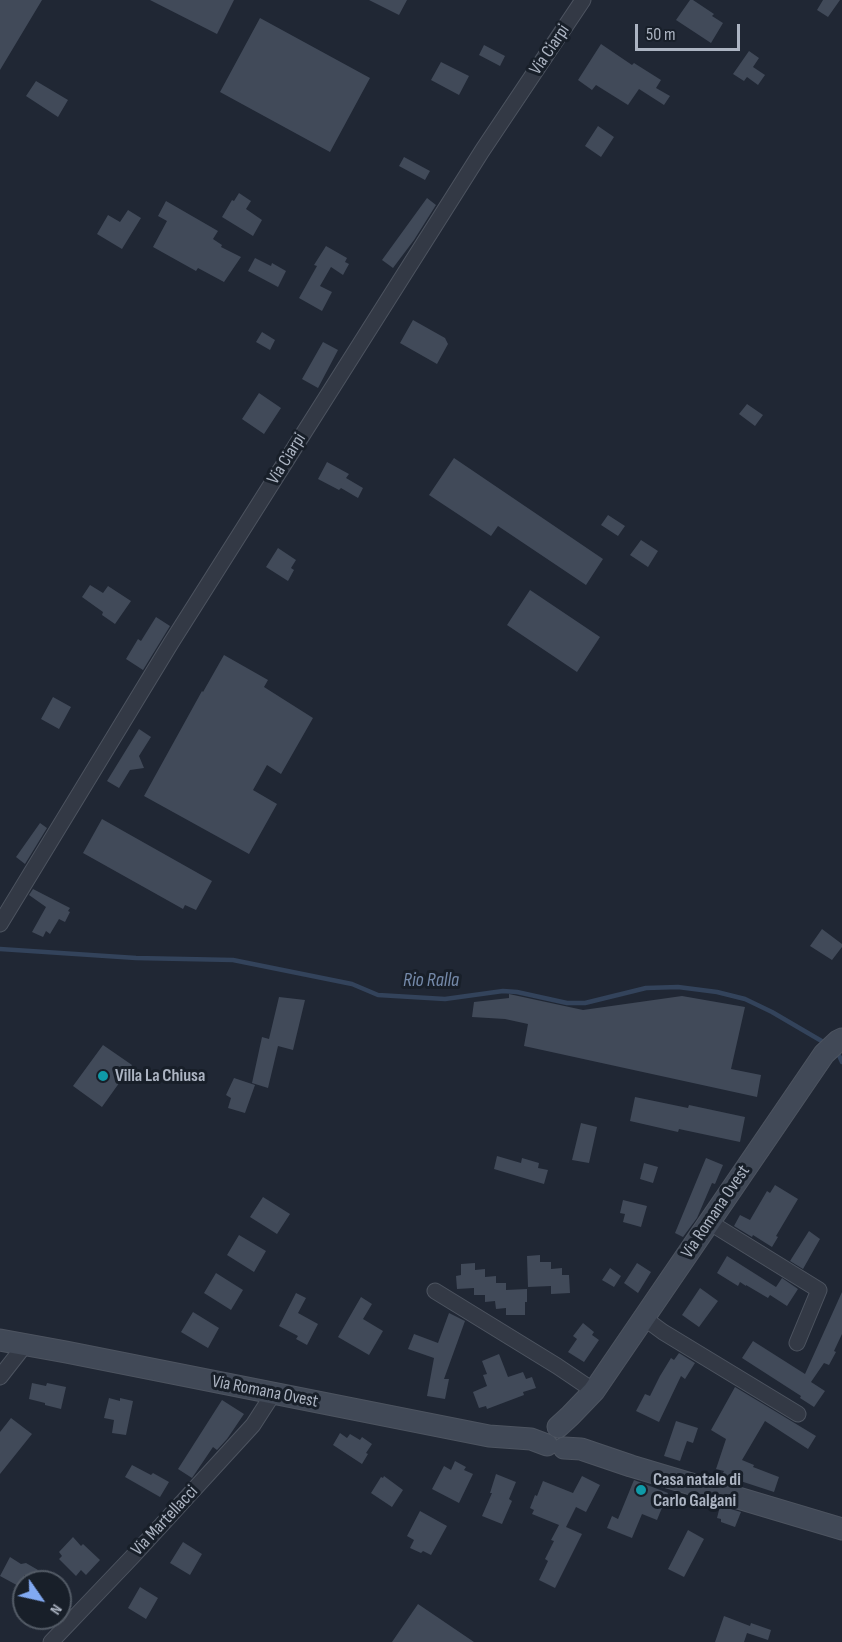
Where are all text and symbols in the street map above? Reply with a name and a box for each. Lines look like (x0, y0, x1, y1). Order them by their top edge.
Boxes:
scale bar (638, 12, 743, 50)
street label: Via Ciarpi (525, 21, 575, 79)
text: 50 m (646, 24, 676, 45)
street label: Via Ciarpi (263, 429, 311, 489)
water label: Rio Ralla (403, 969, 459, 993)
place label: Villa La Chiusa (115, 1065, 205, 1087)
marker: Villa La Chiusa (96, 1069, 110, 1083)
street label: Via Romana Ovest (677, 1161, 755, 1263)
street label: Via Romana Ovest (210, 1371, 320, 1413)
place label: Casa natale di Carlo Galgani (653, 1469, 741, 1512)
street label: Via Martellacci (127, 1481, 203, 1561)
marker: Casa natale di Carlo Galgani (634, 1483, 648, 1497)
north arrow (12, 1570, 72, 1630)
text: N (45, 1600, 66, 1618)

